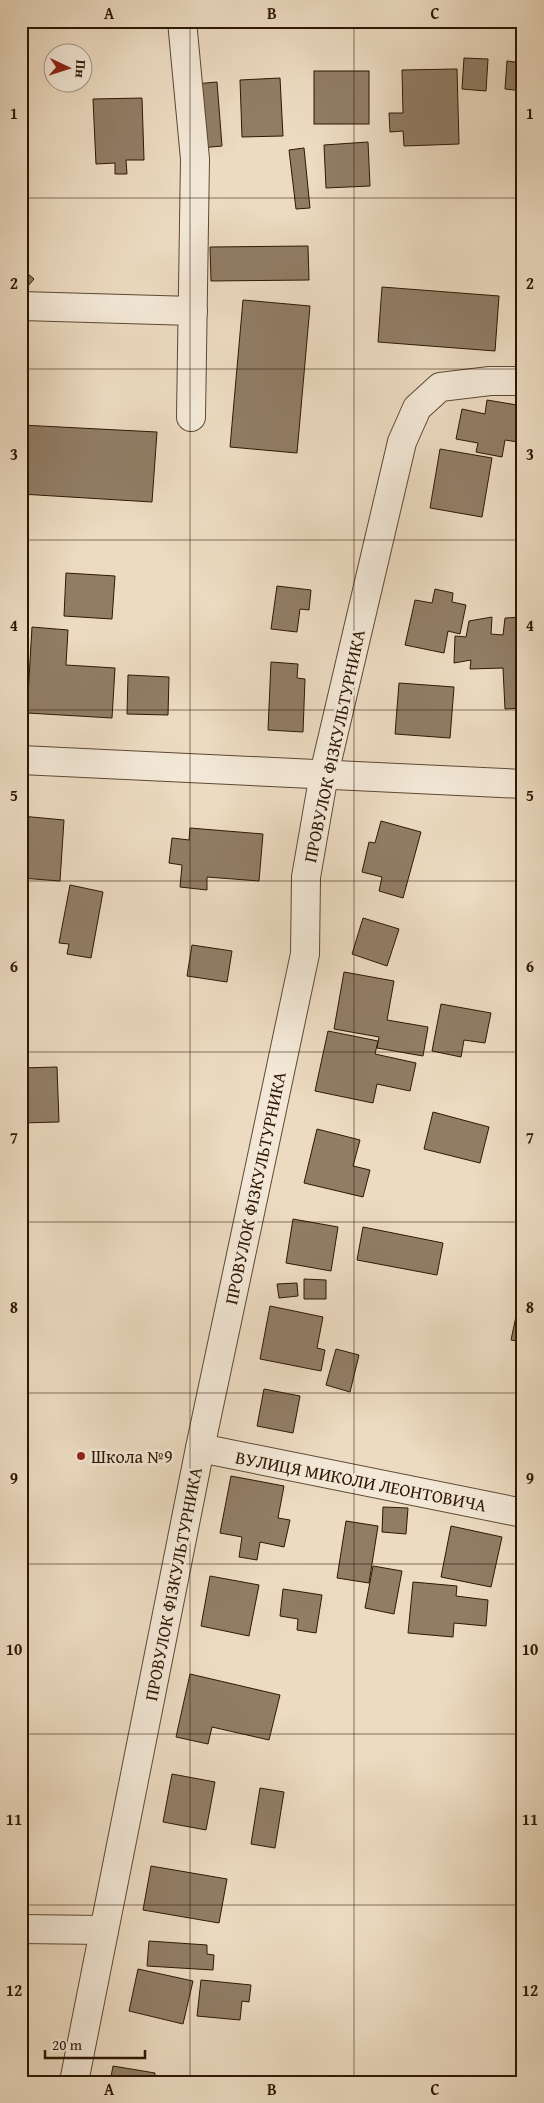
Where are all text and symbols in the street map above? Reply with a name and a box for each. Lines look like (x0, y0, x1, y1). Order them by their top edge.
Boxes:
text: A (104, 1, 115, 25)
text: B (267, 1, 277, 25)
text: C (430, 1, 440, 25)
north arrow (42, 42, 92, 92)
text: Пн (70, 59, 92, 79)
text: 1 (10, 101, 18, 125)
text: 1 (526, 101, 534, 125)
text: 2 (10, 271, 18, 295)
text: 2 (526, 271, 534, 295)
text: 3 (10, 442, 18, 466)
text: 3 (526, 442, 534, 466)
text: 4 (10, 613, 18, 637)
text: 4 (526, 613, 534, 637)
street label: ПРОВУЛОК ФІЗКУЛЬТУРНИКА (296, 627, 372, 865)
text: 5 (10, 783, 18, 807)
text: 5 (526, 783, 534, 807)
text: 6 (10, 954, 18, 978)
text: 6 (526, 954, 534, 978)
street label: ПРОВУЛОК ФІЗКУЛЬТУРНИКА (217, 1069, 293, 1307)
text: 7 (10, 1125, 18, 1149)
text: 7 (526, 1125, 534, 1149)
text: 8 (10, 1295, 18, 1319)
text: 8 (526, 1295, 534, 1319)
place label: Школа №9 (91, 1443, 173, 1470)
street label: ВУЛИЦЯ МИКОЛИ ЛЕОНТОВИЧА (233, 1443, 489, 1519)
marker: Школа №9 (75, 1450, 87, 1462)
street label: ПРОВУЛОК ФІЗКУЛЬТУРНИКА (137, 1465, 209, 1703)
text: 9 (10, 1466, 18, 1490)
text: 9 (526, 1466, 534, 1490)
text: 10 (6, 1637, 22, 1661)
text: 10 (522, 1637, 538, 1661)
text: 11 (6, 1807, 22, 1831)
text: 11 (522, 1807, 538, 1831)
text: 12 (6, 1978, 22, 2002)
text: 12 (522, 1978, 538, 2002)
scale bar (45, 2028, 145, 2060)
text: 20 m (52, 2034, 83, 2055)
text: A (104, 2077, 115, 2101)
text: B (267, 2077, 277, 2101)
text: C (430, 2077, 440, 2101)

